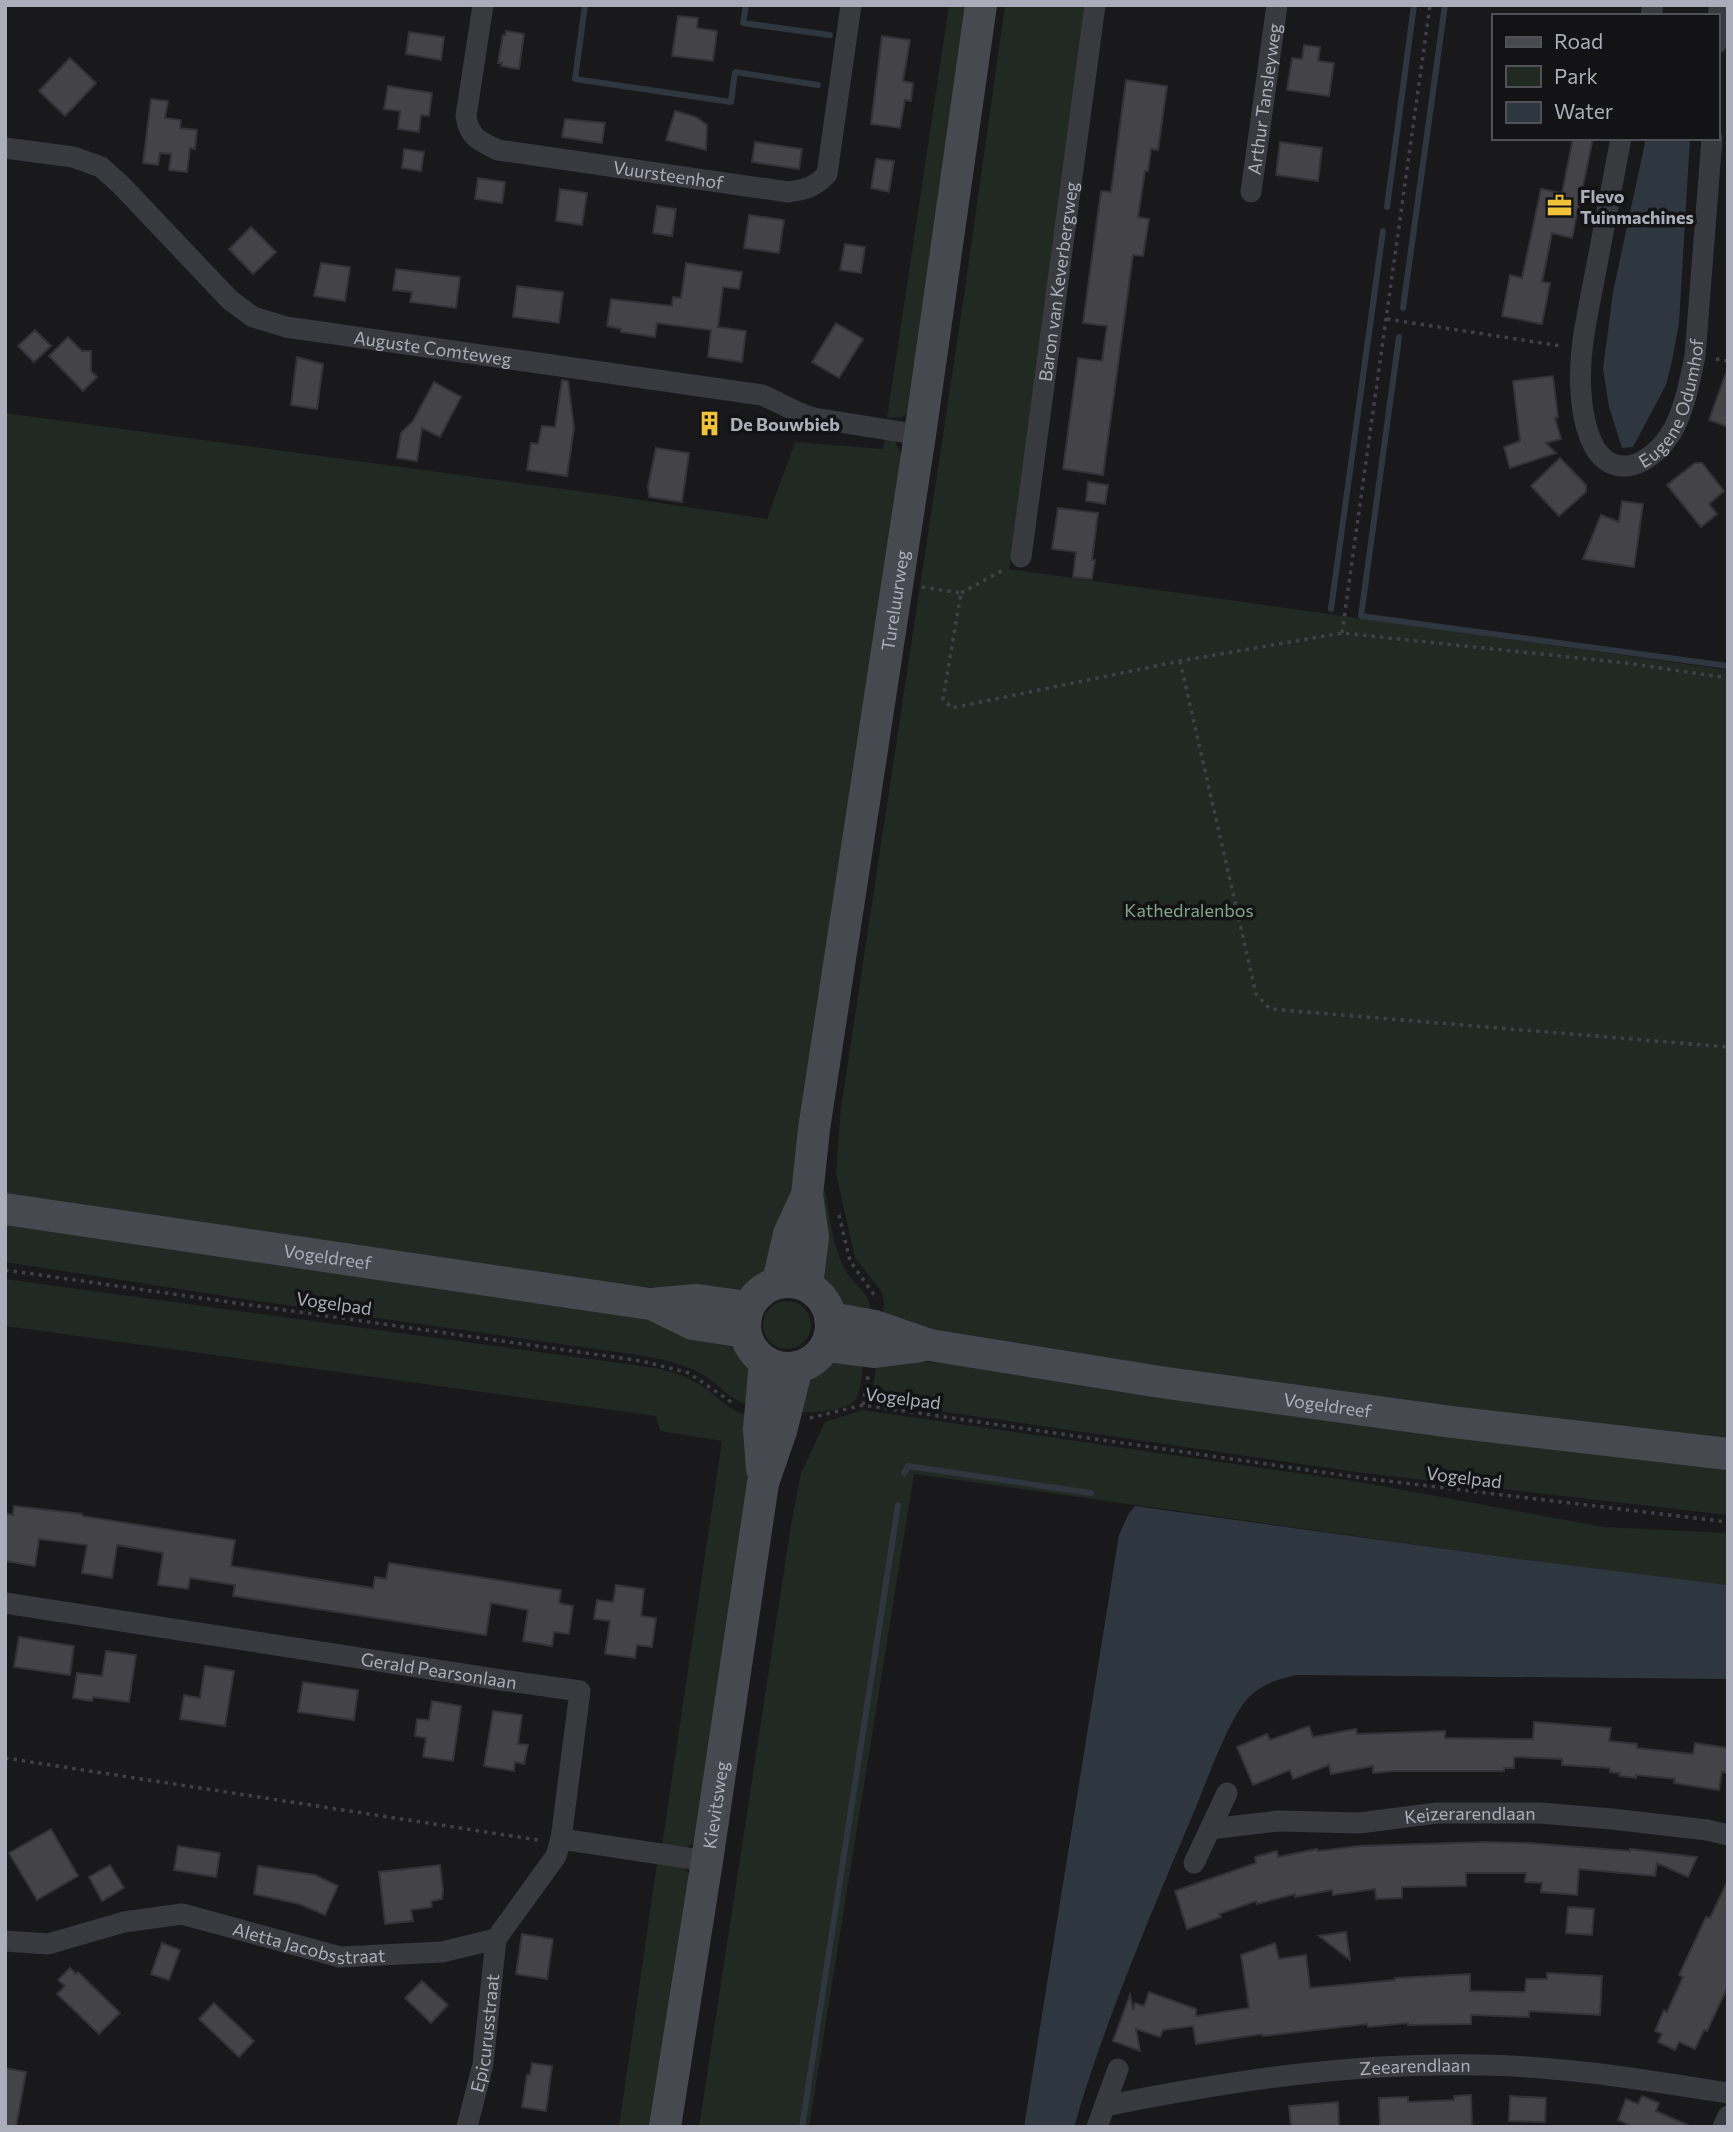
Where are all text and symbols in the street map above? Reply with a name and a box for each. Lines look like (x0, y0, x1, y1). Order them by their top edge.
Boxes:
legend (1492, 14, 1719, 140)
street label: Arthur Tansleyweg (1243, 22, 1285, 176)
text: Road (1554, 28, 1603, 53)
text: Park (1554, 63, 1598, 88)
text: Water (1554, 98, 1613, 123)
street label: Vuursteenhof (612, 156, 726, 194)
street label: Baron van Keverbergweg (1034, 180, 1082, 383)
place label: Flevo Tuinmachines (1580, 185, 1694, 228)
office icon: Flevo Tuinmachines (1546, 192, 1574, 220)
street label: Auguste Comteweg (352, 326, 513, 370)
street label: Eugene Odumhof (1634, 337, 1707, 472)
building icon: De Bouwbieb (696, 410, 724, 438)
place label: De Bouwbieb (730, 413, 840, 435)
street label: Tureluurweg (876, 548, 913, 652)
park label: Kathedralenbos (1124, 899, 1254, 921)
street label: Vogeldreef (282, 1239, 374, 1274)
street label: Vogelpad (295, 1287, 373, 1319)
street label: Vogelpad (864, 1382, 942, 1414)
street label: Vogeldreef (1282, 1388, 1374, 1422)
street label: Vogelpad (1425, 1461, 1503, 1493)
street label: Gerald Pearsonlaan (359, 1647, 518, 1693)
street label: Kievitsweg (698, 1759, 733, 1850)
street label: Keizerarendlaan (1403, 1802, 1536, 1828)
street label: Aletta Jacobsstraat (231, 1917, 386, 1968)
street label: Epicurusstraat (465, 1973, 503, 2094)
street label: Zeearendlaan (1359, 2054, 1471, 2079)

